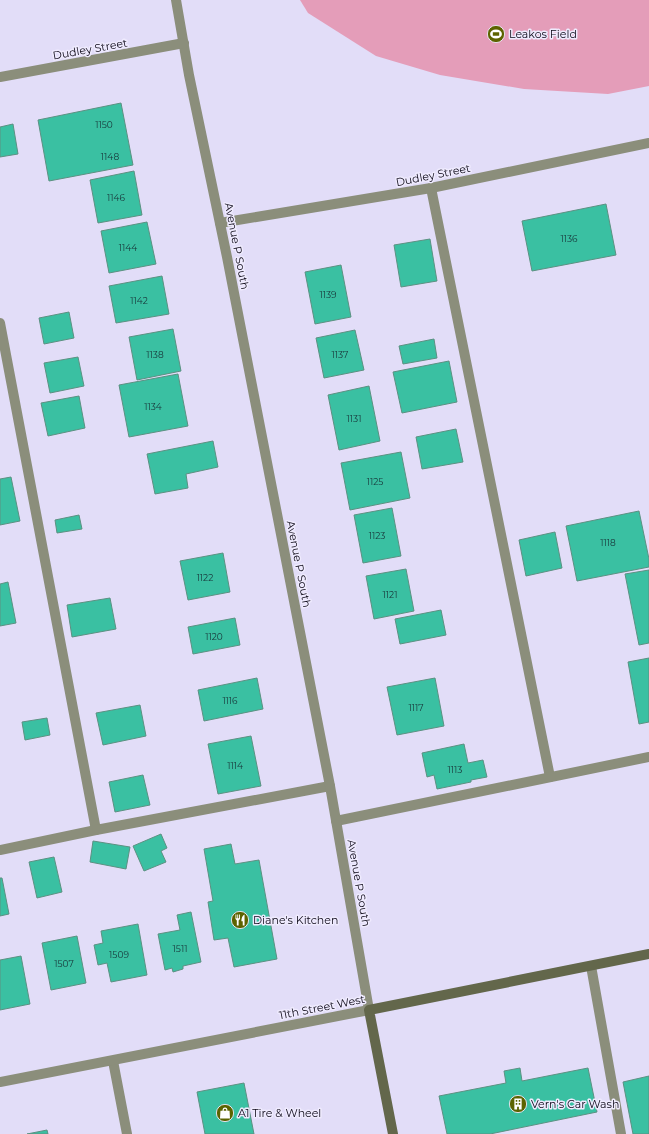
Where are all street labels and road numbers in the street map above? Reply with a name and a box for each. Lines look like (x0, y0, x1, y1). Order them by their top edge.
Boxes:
street label: Dudley Street (52, 35, 129, 62)
street label: Dudley Street (395, 161, 472, 189)
street label: Avenue P South (222, 201, 252, 291)
street label: Avenue P South (284, 519, 314, 609)
street label: Avenue P South (344, 838, 374, 928)
street label: 11th Street West (278, 992, 367, 1022)

